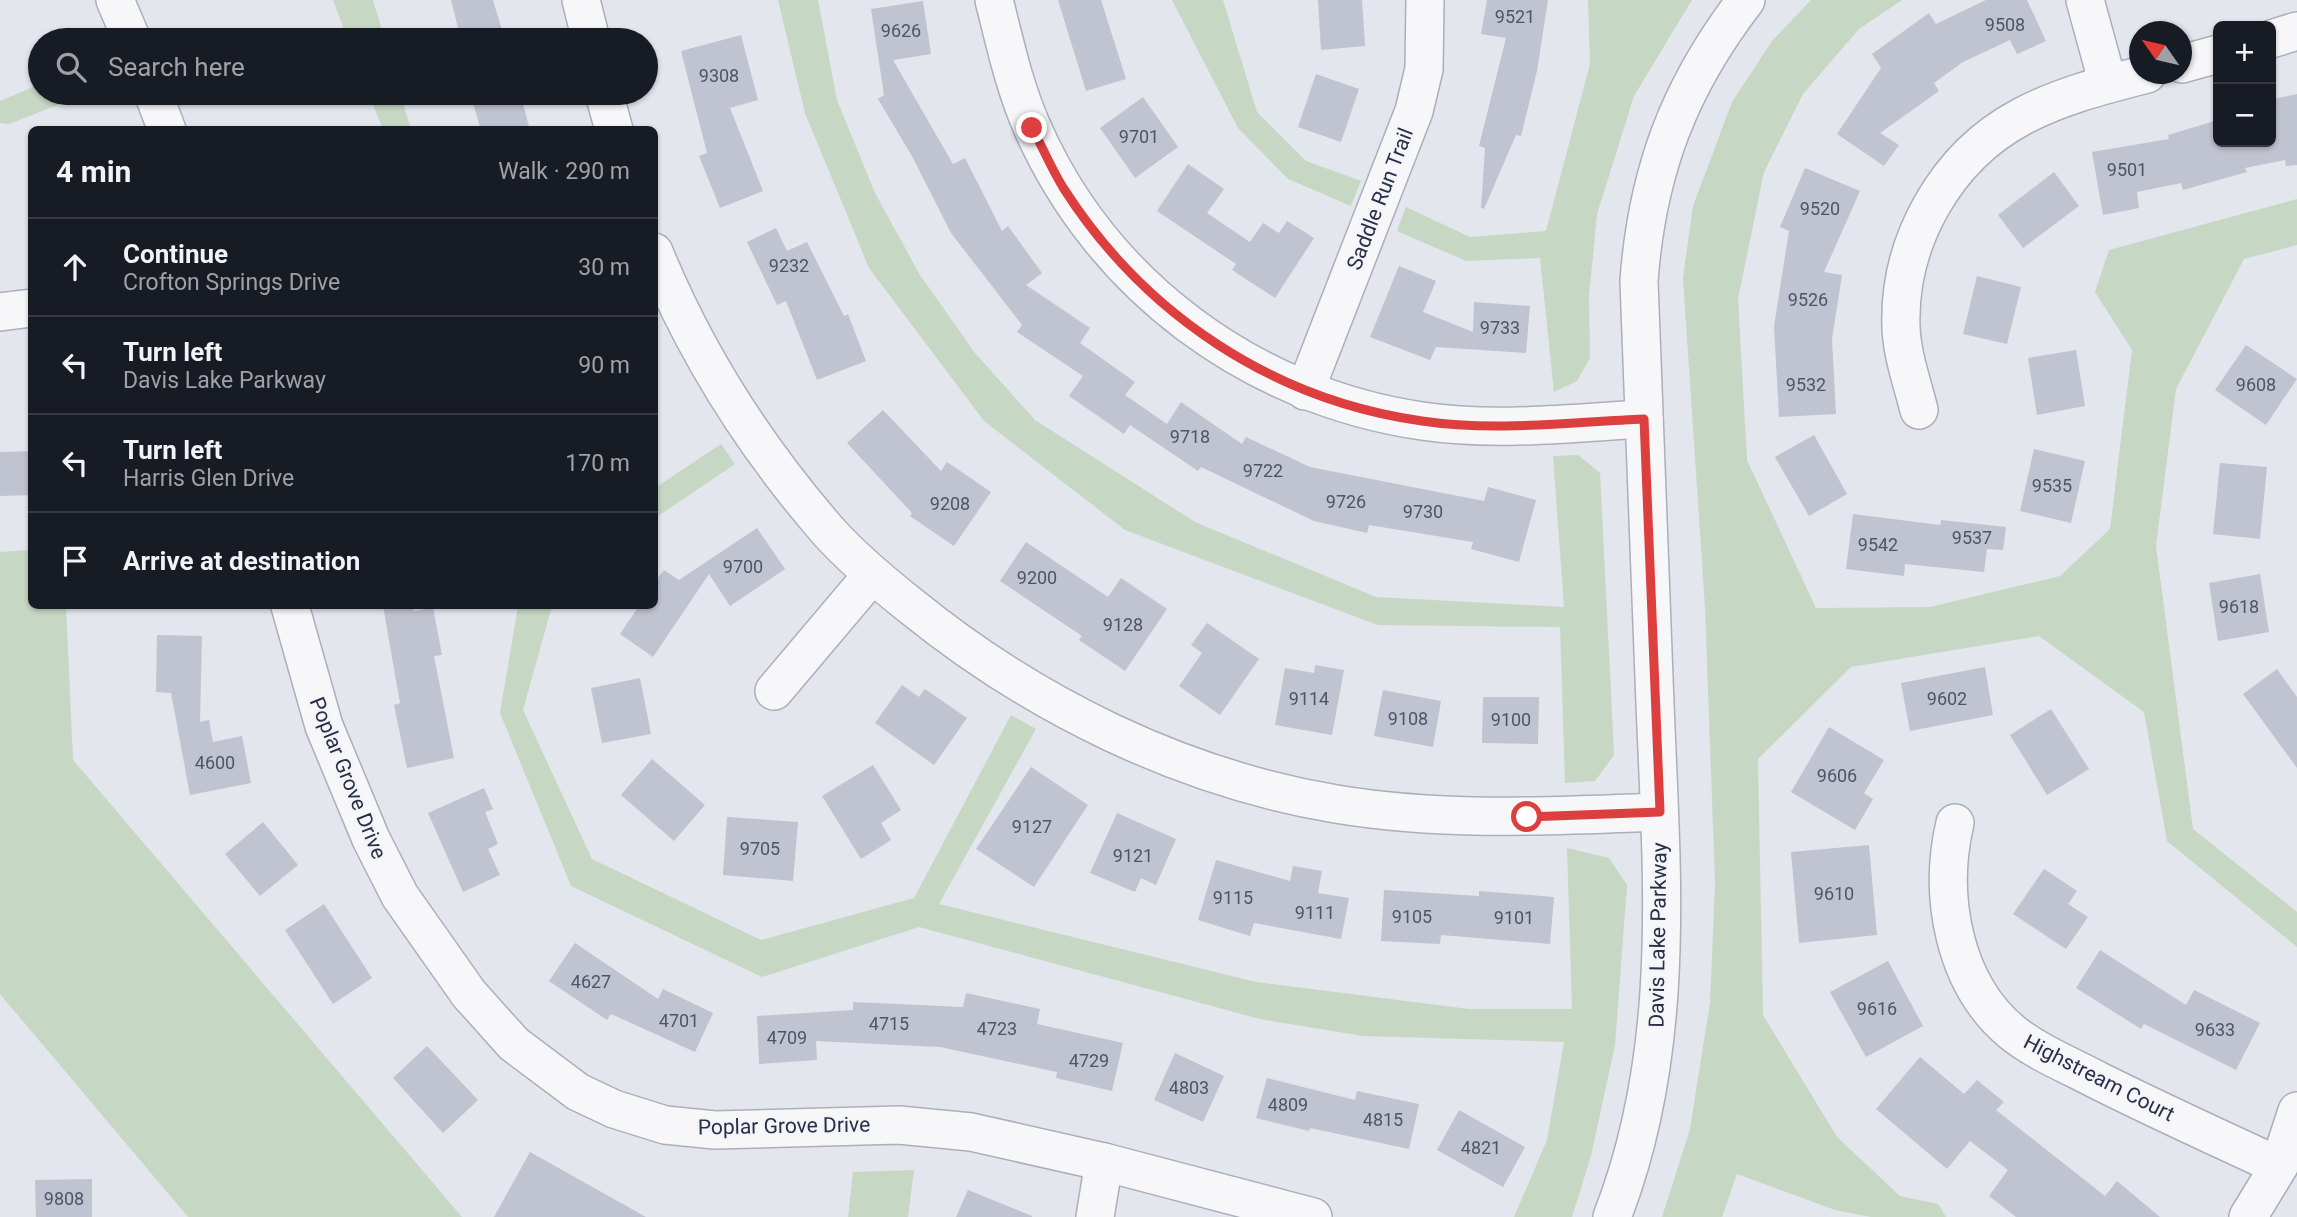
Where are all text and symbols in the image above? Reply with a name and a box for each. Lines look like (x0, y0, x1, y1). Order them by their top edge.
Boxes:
house number: 9521 (1495, 6, 1535, 27)
house number: 9508 (1985, 14, 2025, 35)
house number: 9626 (881, 20, 921, 41)
north arrow (2129, 21, 2192, 84)
map controls (2213, 21, 2276, 147)
button: + (2213, 21, 2276, 84)
search box (28, 28, 658, 105)
icon: search (52, 48, 90, 86)
text: Search here (108, 52, 245, 82)
house number: 9308 (699, 65, 739, 86)
button: − (2213, 84, 2276, 147)
route end (1016, 112, 1047, 143)
street label: Saddle Run Trail (1342, 125, 1418, 273)
house number: 9701 (1119, 126, 1159, 147)
text: 4 min (56, 154, 131, 189)
text: Walk · 290 m (498, 158, 630, 185)
house number: 9501 (2107, 159, 2147, 180)
house number: 9520 (1800, 198, 1840, 219)
text: Continue (123, 239, 228, 269)
icon: ahead (56, 248, 94, 286)
text: 30 m (578, 254, 630, 281)
house number: 9232 (769, 255, 809, 276)
text: Crofton Springs Drive (123, 269, 340, 296)
house number: 9526 (1788, 289, 1828, 310)
house number: 9733 (1480, 317, 1520, 338)
text: Turn left (123, 337, 222, 367)
icon: left (56, 346, 94, 384)
text: 90 m (578, 352, 630, 379)
text: Davis Lake Parkway (123, 367, 326, 394)
house number: 9532 (1786, 374, 1826, 395)
house number: 9608 (2236, 374, 2276, 395)
house number: 9718 (1170, 426, 1210, 447)
text: Turn left (123, 435, 222, 465)
icon: left (56, 444, 94, 482)
text: 170 m (565, 450, 630, 477)
house number: 9722 (1243, 460, 1283, 481)
text: Harris Glen Drive (123, 465, 294, 492)
house number: 9535 (2032, 475, 2072, 496)
house number: 9726 (1326, 491, 1366, 512)
house number: 9208 (930, 493, 970, 514)
house number: 9730 (1403, 501, 1443, 522)
house number: 9537 (1952, 527, 1992, 548)
house number: 9542 (1858, 534, 1898, 555)
icon: arrive (56, 542, 94, 580)
text: Arrive at destination (123, 546, 360, 576)
house number: 9700 (723, 556, 763, 577)
house number: 9200 (1017, 567, 1057, 588)
house number: 9618 (2219, 596, 2259, 617)
house number: 9128 (1103, 614, 1143, 635)
house number: 9114 (1289, 688, 1329, 709)
house number: 9602 (1927, 688, 1967, 709)
street label: Poplar Grove Drive (305, 694, 391, 862)
house number: 9108 (1388, 708, 1428, 729)
house number: 9100 (1491, 709, 1531, 730)
house number: 4600 (195, 752, 235, 773)
house number: 9606 (1817, 765, 1857, 786)
route start (1511, 801, 1542, 832)
house number: 9127 (1012, 816, 1052, 837)
house number: 9705 (740, 838, 780, 859)
street label: Davis Lake Parkway (1644, 842, 1672, 1028)
house number: 9121 (1113, 845, 1153, 866)
house number: 9610 (1814, 883, 1854, 904)
house number: 9115 (1213, 887, 1253, 908)
house number: 9111 (1295, 902, 1335, 923)
house number: 9105 (1392, 906, 1432, 927)
house number: 9101 (1494, 907, 1534, 928)
house number: 4627 (571, 971, 611, 992)
house number: 9616 (1857, 998, 1897, 1019)
house number: 4701 (659, 1010, 699, 1031)
house number: 4715 (869, 1013, 909, 1034)
house number: 4723 (977, 1018, 1017, 1039)
house number: 9633 (2195, 1019, 2235, 1040)
house number: 4709 (767, 1027, 807, 1048)
street label: Highstream Court (2020, 1030, 2179, 1126)
house number: 4729 (1069, 1050, 1109, 1071)
house number: 4803 (1169, 1077, 1209, 1098)
house number: 4809 (1268, 1094, 1308, 1115)
house number: 4815 (1363, 1109, 1403, 1130)
street label: Poplar Grove Drive (698, 1112, 870, 1140)
house number: 4821 (1461, 1137, 1501, 1158)
house number: 9808 (44, 1188, 84, 1209)

